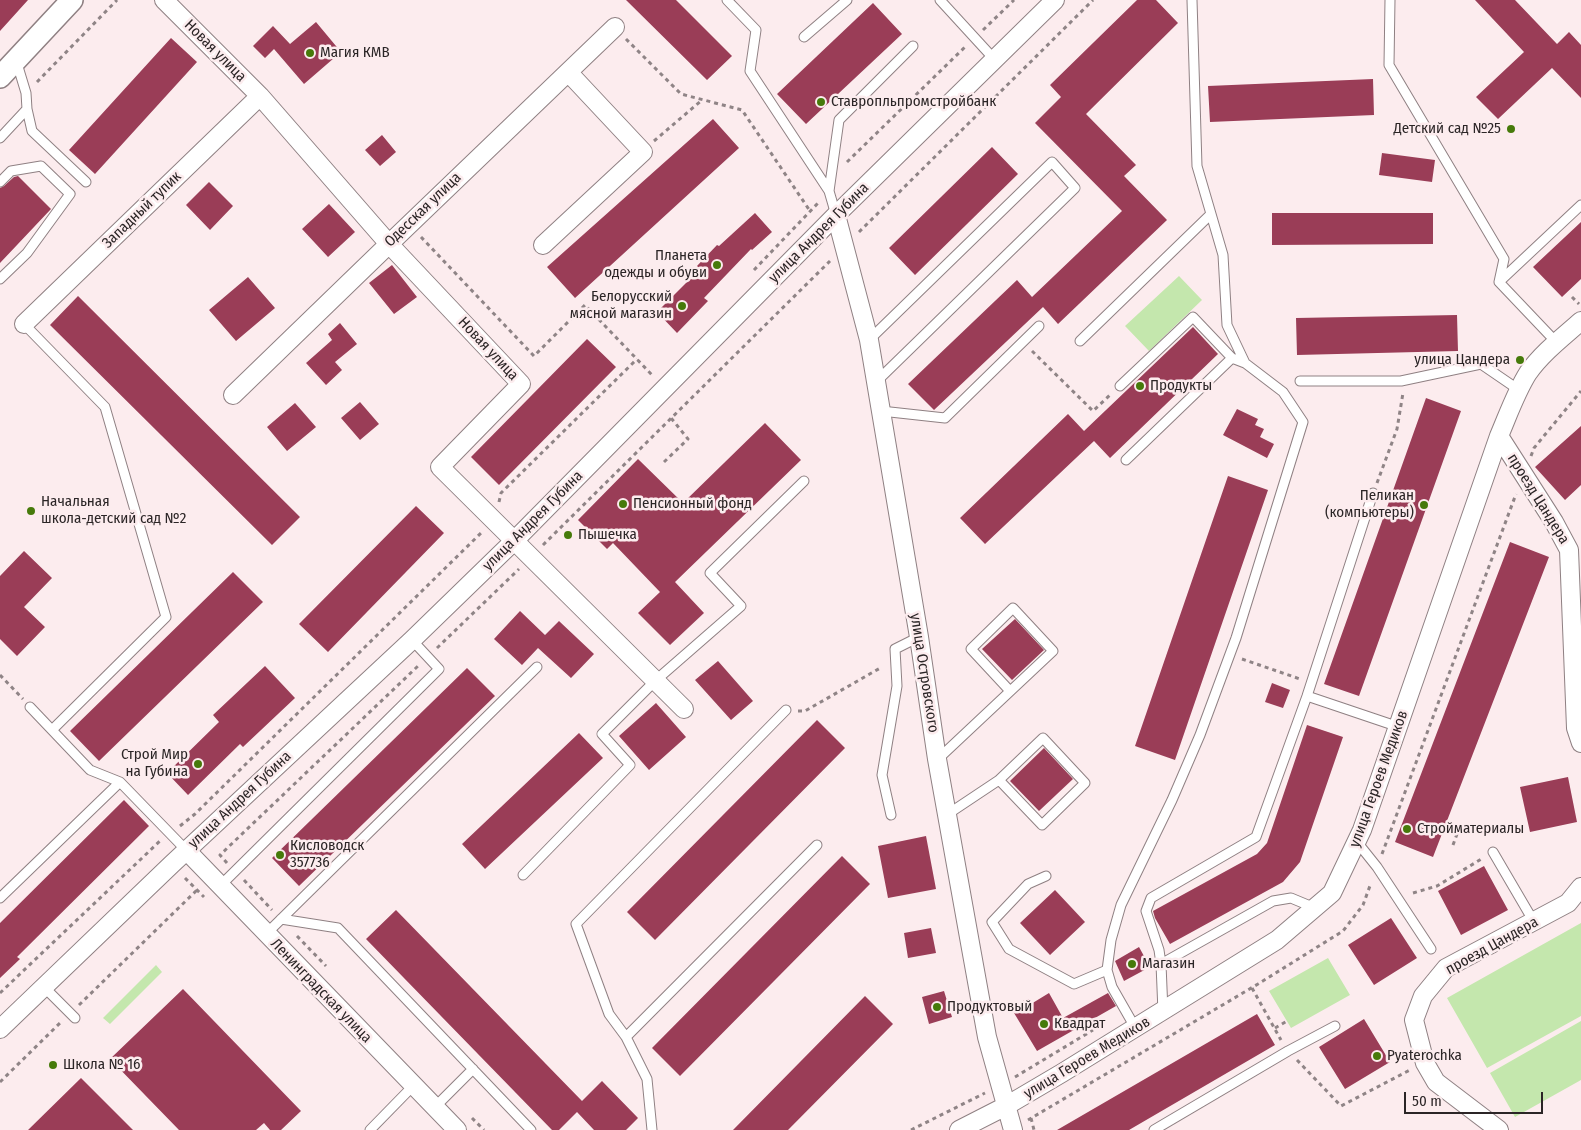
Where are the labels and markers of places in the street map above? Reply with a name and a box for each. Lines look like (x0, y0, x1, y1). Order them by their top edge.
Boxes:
place label: Магия КМВ (320, 44, 390, 62)
marker: Магия КМВ (304, 47, 316, 59)
place label: Ставропльпромстройбанк (831, 93, 996, 111)
marker: Ставропльпромстройбанк (815, 96, 827, 108)
place label: Детский сад №25 (1393, 120, 1501, 138)
marker: Детский сад №25 (1505, 123, 1517, 135)
place label: Планета одежды и обуви (604, 247, 707, 282)
marker: Планета одежды и обуви (711, 259, 723, 271)
place label: Белорусский мясной магазин (570, 288, 672, 323)
marker: Белорусский мясной магазин (676, 300, 688, 312)
place label: улица Цандера (1414, 351, 1510, 369)
marker: улица Цандера (1514, 354, 1526, 366)
place label: Продукты (1150, 377, 1212, 395)
marker: Продукты (1134, 380, 1146, 392)
place label: Пеликан (компьютеры) (1325, 487, 1414, 522)
place label: Начальная школа-детский сад №2 (41, 493, 186, 528)
place label: Пенсионный фонд (633, 495, 752, 513)
marker: Пенсионный фонд (617, 498, 629, 510)
marker: Пеликан (компьютеры) (1418, 499, 1430, 511)
marker: Начальная школа-детский сад №2 (25, 505, 37, 517)
place label: Пышечка (578, 526, 637, 544)
marker: Пышечка (562, 529, 574, 541)
place label: Строй Мир на Губина (121, 746, 188, 781)
marker: Строй Мир на Губина (192, 758, 204, 770)
place label: Стройматериалы (1417, 820, 1524, 838)
marker: Стройматериалы (1401, 823, 1413, 835)
place label: Кисловодск 357736 (290, 837, 364, 872)
marker: Кисловодск 357736 (274, 849, 286, 861)
place label: Магазин (1142, 955, 1195, 973)
marker: Магазин (1126, 958, 1138, 970)
place label: Продуктовый (947, 998, 1032, 1016)
marker: Продуктовый (931, 1001, 943, 1013)
place label: Квадрат (1054, 1015, 1105, 1033)
marker: Квадрат (1038, 1018, 1050, 1030)
place label: Pyaterochka (1387, 1047, 1462, 1065)
marker: Pyaterochka (1371, 1050, 1383, 1062)
place label: Школа № 16 (63, 1056, 140, 1074)
marker: Школа № 16 (47, 1059, 59, 1071)

